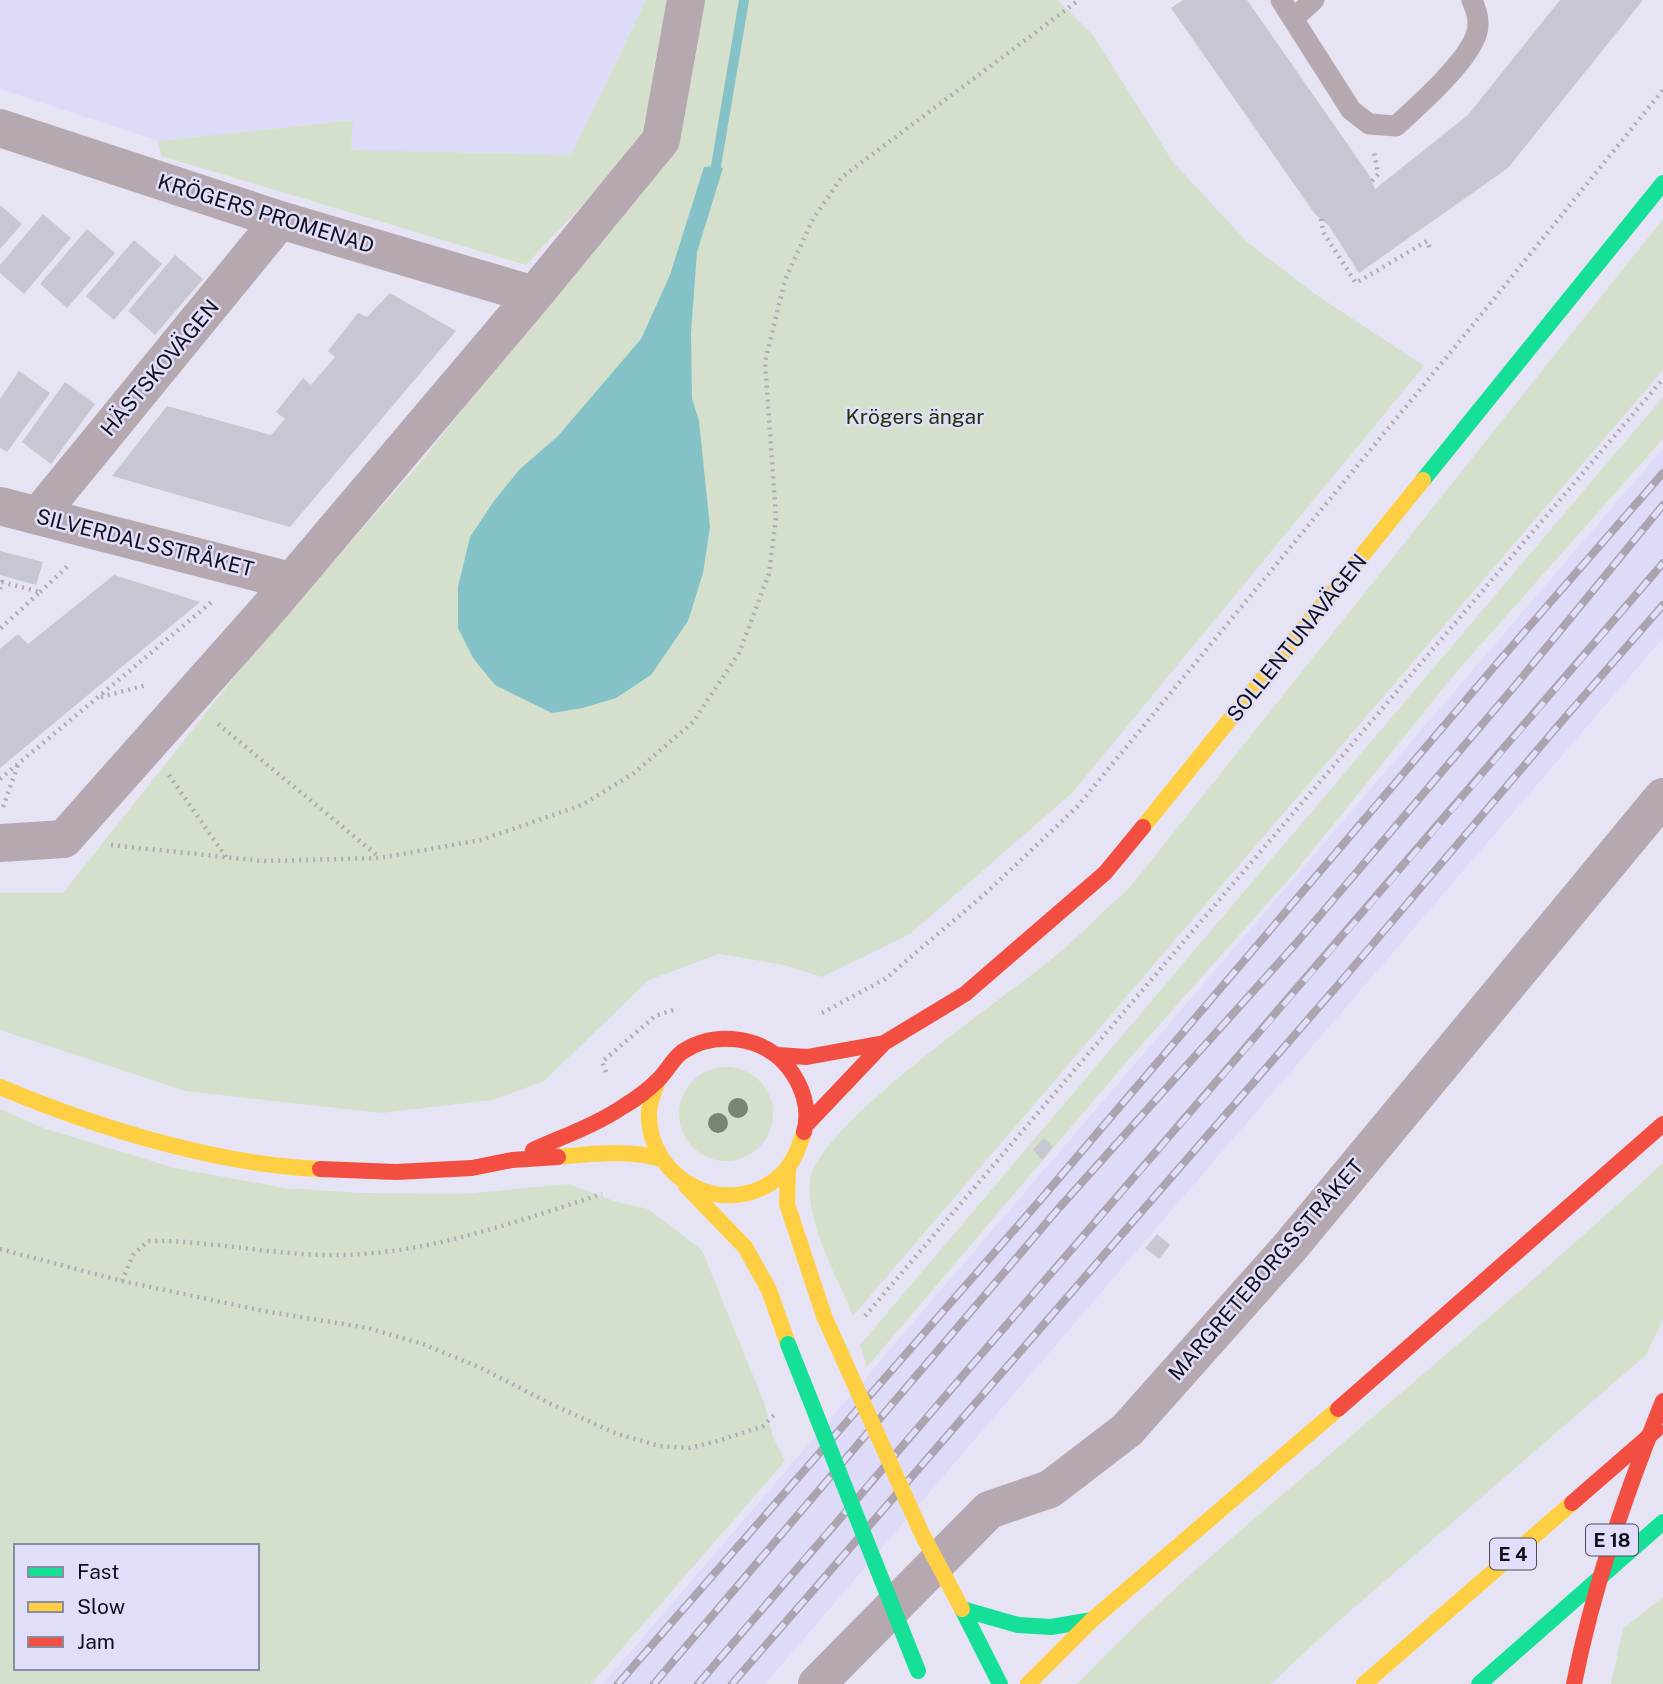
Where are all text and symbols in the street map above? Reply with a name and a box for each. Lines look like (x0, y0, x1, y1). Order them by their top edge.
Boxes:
street label: KRÖGERS PROMENAD (155, 169, 377, 258)
street label: HÄSTSKOVÄGEN (95, 294, 224, 441)
park label: Krögers ängar (846, 404, 984, 429)
street label: SILVERDALSSTRÅKET (34, 502, 257, 582)
street label: SOLLENTUNAVÄGEN (1221, 549, 1372, 726)
street label: MARGRETEBORGSSTRÅKET (1162, 1153, 1368, 1385)
road number: E 18 (1586, 1524, 1638, 1556)
road number: E 4 (1490, 1538, 1536, 1570)
legend (14, 1544, 259, 1670)
text: Fast (77, 1559, 119, 1584)
text: Slow (77, 1594, 125, 1619)
text: Jam (77, 1629, 115, 1654)

